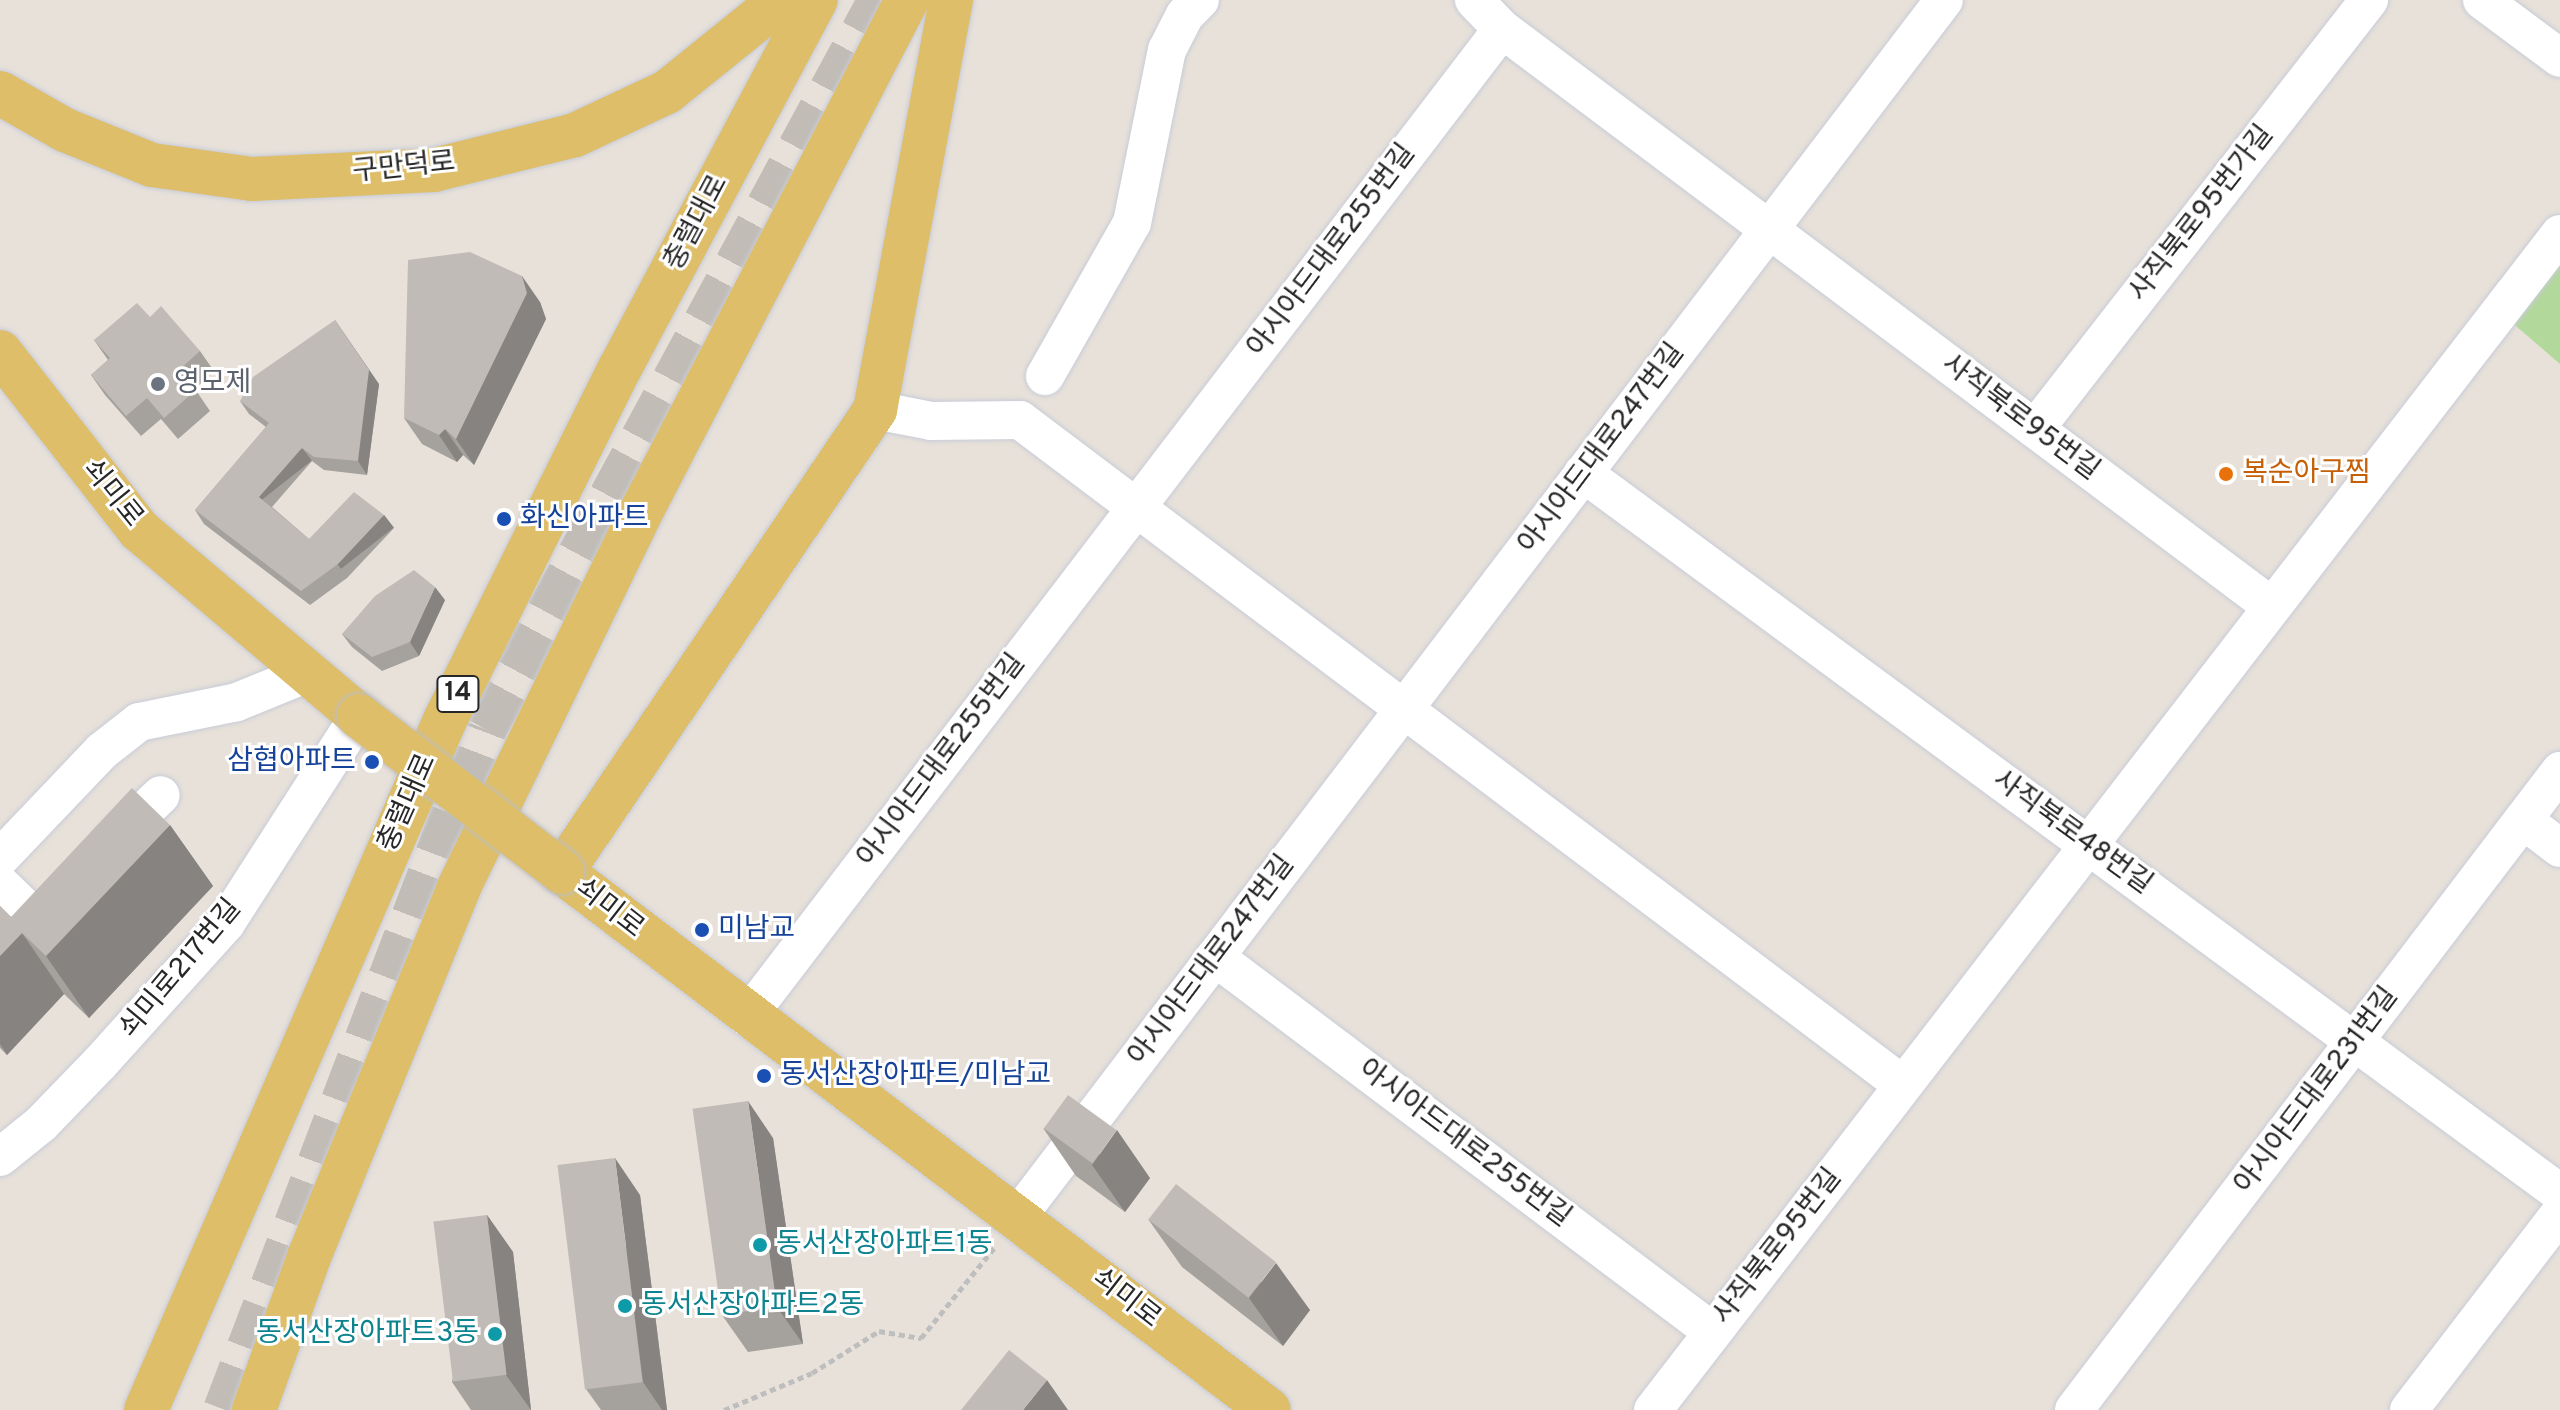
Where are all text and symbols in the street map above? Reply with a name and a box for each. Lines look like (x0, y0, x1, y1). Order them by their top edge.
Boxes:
street label: 사직북로95번가길 (2123, 119, 2281, 309)
street label: 아시아드대로255번길 (1241, 138, 1423, 364)
street label: 구만덕로 (351, 146, 457, 190)
street label: 충렬대로 (658, 170, 736, 276)
street label: 아시아드대로247번길 (1512, 337, 1692, 561)
street label: 사직북로95번길 (1935, 348, 2105, 488)
place label: 영모제 (174, 367, 251, 401)
marker: 영모제 (149, 375, 167, 393)
street label: 쇠미로 (75, 453, 149, 535)
place label: 복순아구찜 (2242, 457, 2371, 491)
marker: 복순아구찜 (2217, 465, 2235, 483)
place label: 화신아파트 (520, 502, 649, 536)
marker: 화신아파트 (495, 510, 513, 528)
street label: 아시아드대로255번길 (851, 648, 1033, 874)
road number: 14 (436, 672, 480, 716)
place label: 삼협아파트 (227, 745, 356, 779)
street label: 충렬대로 (372, 749, 444, 857)
marker: 삼협아파트 (363, 753, 381, 771)
street label: 사직북로48번길 (1986, 764, 2158, 902)
street label: 아시아드대로247번길 (1122, 849, 1302, 1073)
street label: 쇠미로 (568, 872, 650, 946)
street label: 쇠미로217번길 (113, 893, 249, 1045)
place label: 미남교 (718, 913, 795, 947)
marker: 미남교 (693, 921, 711, 939)
street label: 아시아드대로231번길 (2228, 981, 2406, 1201)
street label: 아시아드대로255번길 (1351, 1053, 1577, 1235)
place label: 동서산장아파트/미남교 (780, 1059, 1051, 1093)
marker: 동서산장아파트/미남교 (755, 1067, 773, 1085)
street label: 사직북로95번길 (1707, 1162, 1849, 1332)
place label: 동서산장아파트1동 (776, 1228, 993, 1262)
marker: 동서산장아파트1동 (751, 1236, 769, 1254)
street label: 쇠미로 (1085, 1262, 1167, 1336)
place label: 동서산장아파트2동 (641, 1289, 864, 1323)
marker: 동서산장아파트2동 (616, 1297, 634, 1315)
place label: 동서산장아파트3동 (256, 1317, 479, 1351)
marker: 동서산장아파트3동 (486, 1325, 504, 1343)

